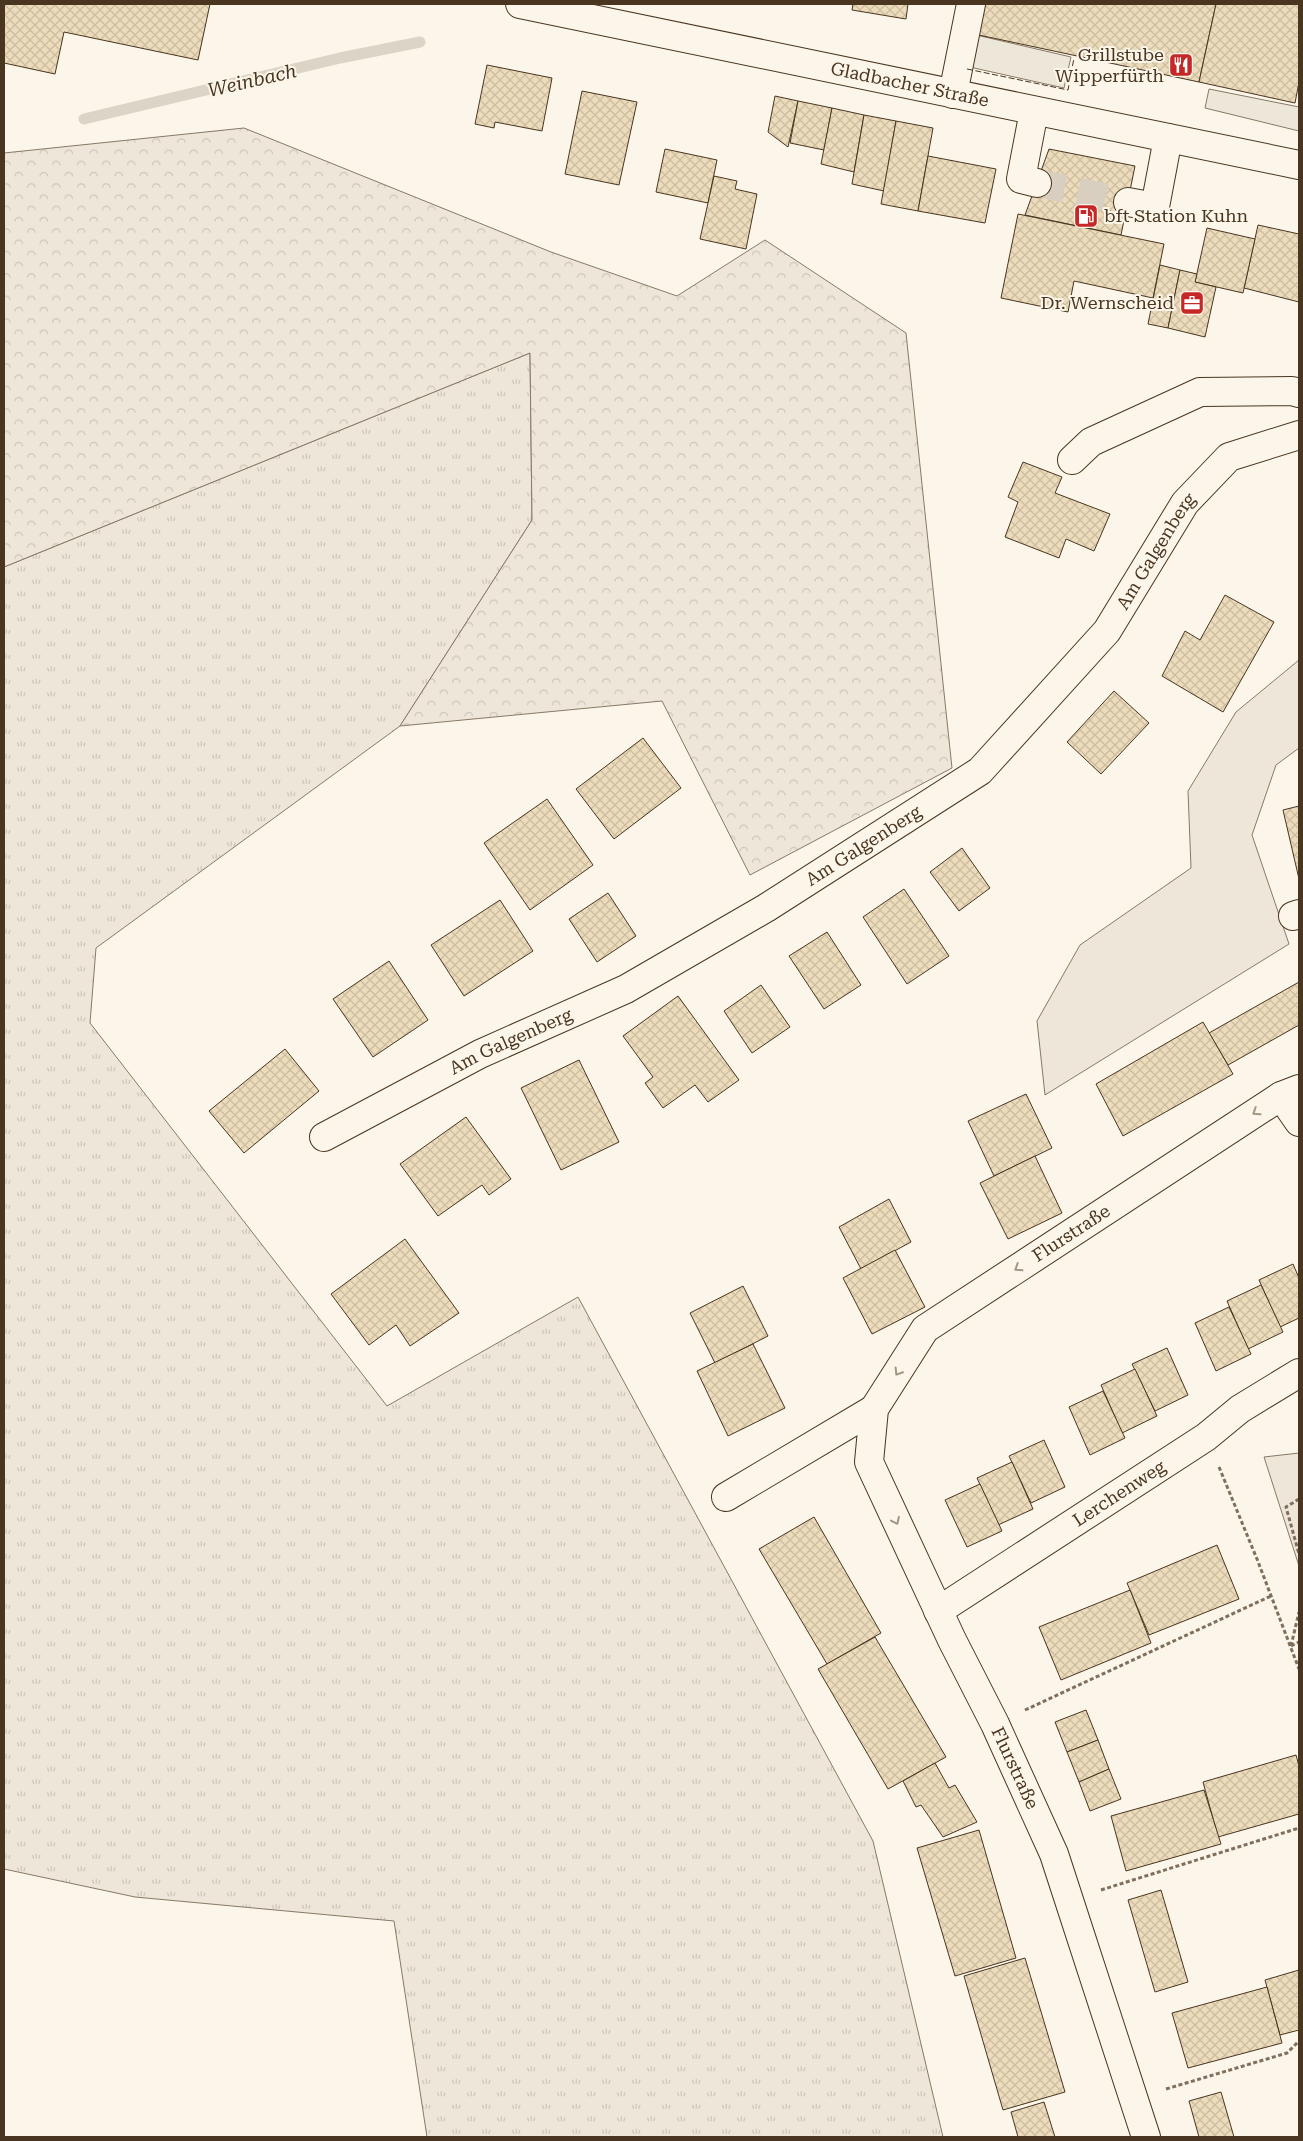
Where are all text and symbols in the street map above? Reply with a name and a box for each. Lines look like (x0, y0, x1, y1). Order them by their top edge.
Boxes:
place label: Grillstube Wipperfürth (1055, 44, 1164, 86)
restaurant icon: Grillstube Wipperfürth (1168, 52, 1194, 78)
street label: Gladbacher Straße (829, 57, 991, 111)
water label: Weinbach (206, 59, 299, 102)
fuel station icon: bft Station Kuhn (1073, 203, 1099, 229)
place label: bft Station Kuhn (1104, 205, 1249, 226)
office icon: Dr. Wernscheid (1179, 290, 1205, 316)
place label: Dr. Wernscheid (1041, 292, 1174, 313)
street label: Am Galgenberg (1112, 487, 1200, 613)
street label: Am Galgenberg (801, 800, 926, 890)
street label: Am Galgenberg (445, 1003, 576, 1078)
one-way arrow (1253, 1105, 1262, 1115)
street label: Flurstraße (1028, 1200, 1114, 1266)
one-way arrow (1014, 1262, 1024, 1271)
one-way arrow (894, 1367, 904, 1376)
street label: Lerchenweg (1069, 1455, 1170, 1531)
one-way arrow (890, 1516, 900, 1525)
street label: Flurstraße (987, 1723, 1044, 1812)

